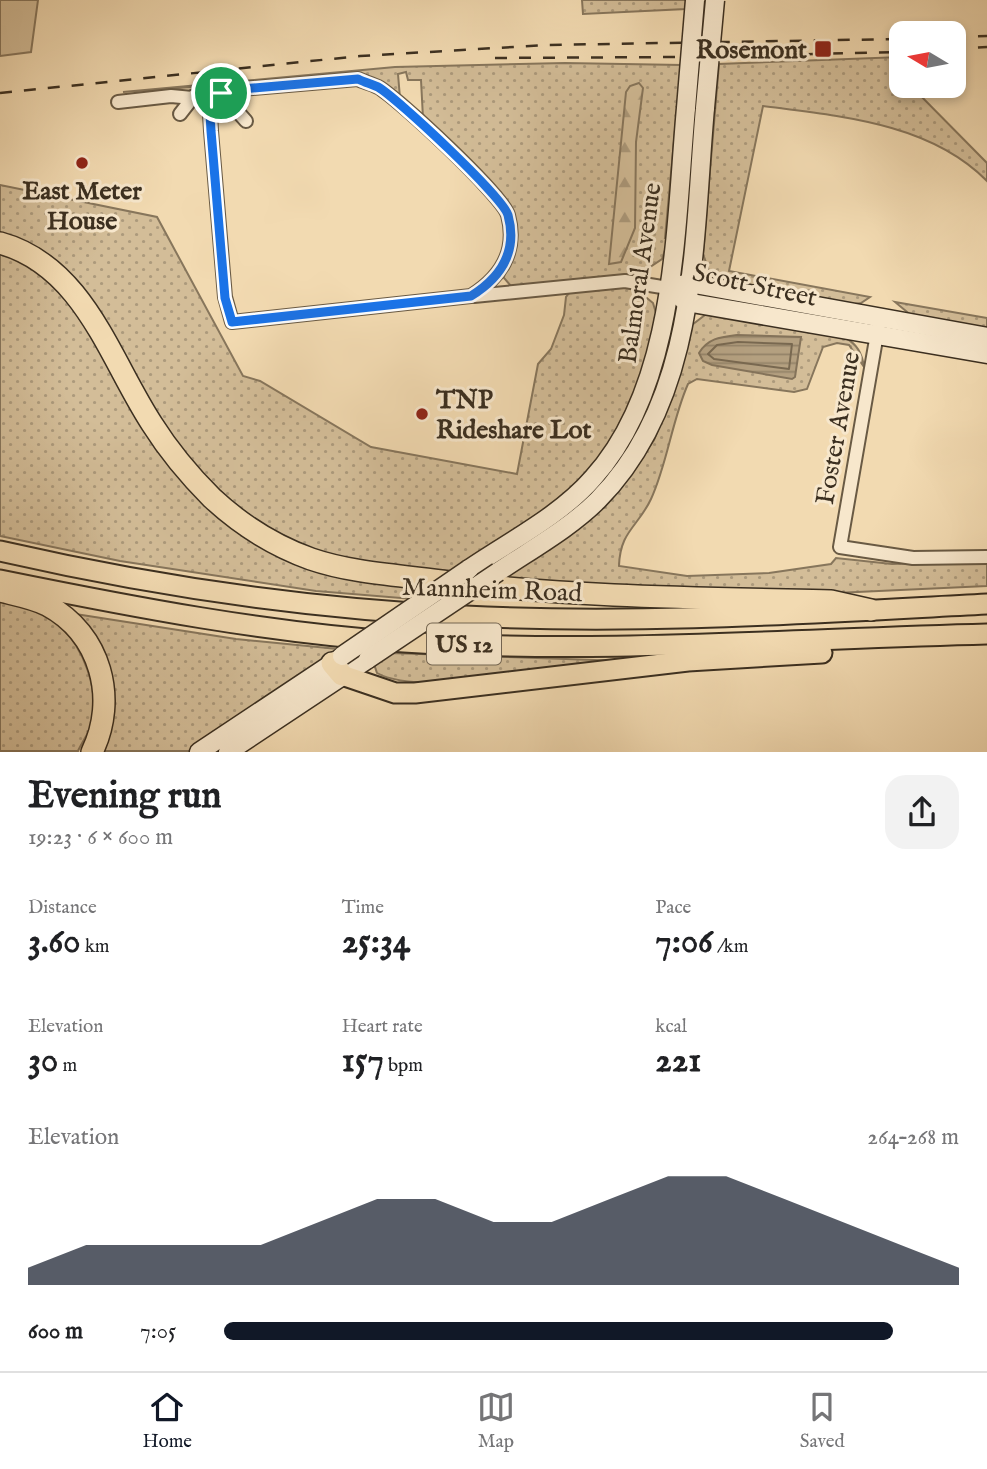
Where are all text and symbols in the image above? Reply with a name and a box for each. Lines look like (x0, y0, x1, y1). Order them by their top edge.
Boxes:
north arrow (889, 21, 966, 98)
map controls (889, 21, 966, 98)
place label: Rosemont (696, 34, 807, 67)
marker: Rosemont (813, 39, 833, 59)
pin (191, 63, 251, 123)
icon: arrive (202, 74, 240, 112)
marker: East Meter House (74, 155, 90, 171)
place label: East Meter House (22, 175, 142, 238)
street label: Balmoral Avenue (611, 180, 670, 366)
street label: Scott Street (689, 256, 820, 315)
street label: Foster Avenue (809, 349, 868, 507)
place label: TNP Rideshare Lot (435, 384, 591, 447)
marker: TNP Rideshare Lot (414, 406, 430, 422)
street label: Mannheim Road (401, 571, 583, 610)
road number: US 12 (427, 624, 501, 664)
text: Evening run (28, 773, 222, 821)
button: share (885, 775, 959, 849)
text: 19:23 · 6 × 600 m (28, 823, 173, 852)
text: Distance (28, 896, 97, 920)
text: Time (342, 896, 384, 920)
text: Pace (655, 896, 691, 920)
text: 3.60 (28, 920, 81, 965)
text: 25:34 (342, 920, 410, 965)
text: 7:06 (655, 920, 713, 965)
text: km (81, 935, 110, 959)
text: /km (713, 935, 748, 959)
text: Elevation (28, 1015, 103, 1039)
text: Heart rate (342, 1015, 423, 1039)
text: kcal (655, 1015, 687, 1039)
text: 30 (28, 1039, 58, 1084)
text: 157 (342, 1039, 384, 1084)
text: 221 (655, 1039, 701, 1084)
text: m (58, 1054, 77, 1078)
text: bpm (384, 1054, 423, 1078)
text: Elevation (28, 1123, 119, 1152)
text: 264–268 m (867, 1123, 959, 1152)
text: 600 m (28, 1317, 83, 1346)
text: 7:05 (140, 1317, 176, 1346)
tab: Home (142, 1388, 192, 1454)
tab: Map (477, 1388, 515, 1454)
tab: Saved (800, 1388, 845, 1454)

